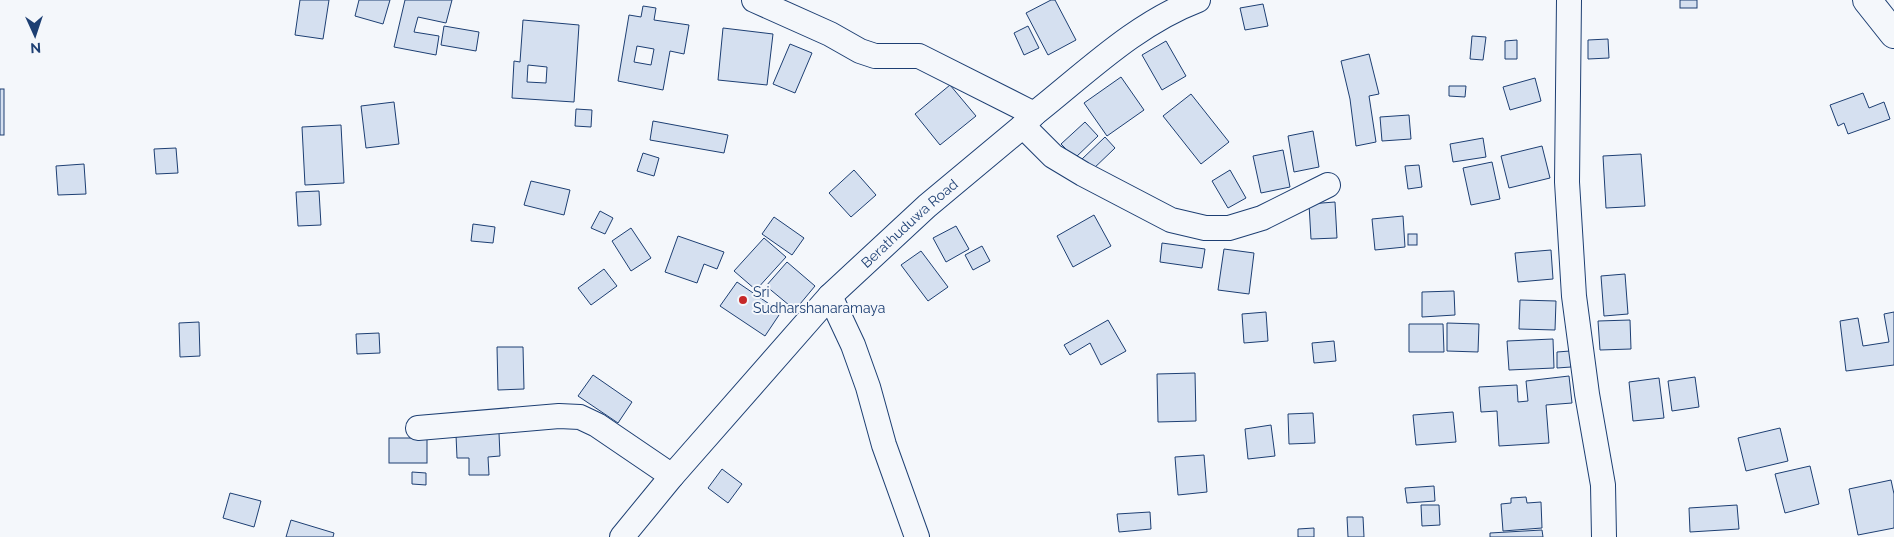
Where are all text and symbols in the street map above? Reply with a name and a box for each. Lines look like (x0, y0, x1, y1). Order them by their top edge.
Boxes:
north arrow (10, 10, 60, 60)
text: N (30, 40, 41, 56)
street label: Berathuduwa Road (858, 176, 961, 271)
place label: Sri Sudharshanaramaya (753, 284, 885, 316)
marker: Sri Sudharshanaramaya (737, 294, 749, 306)

